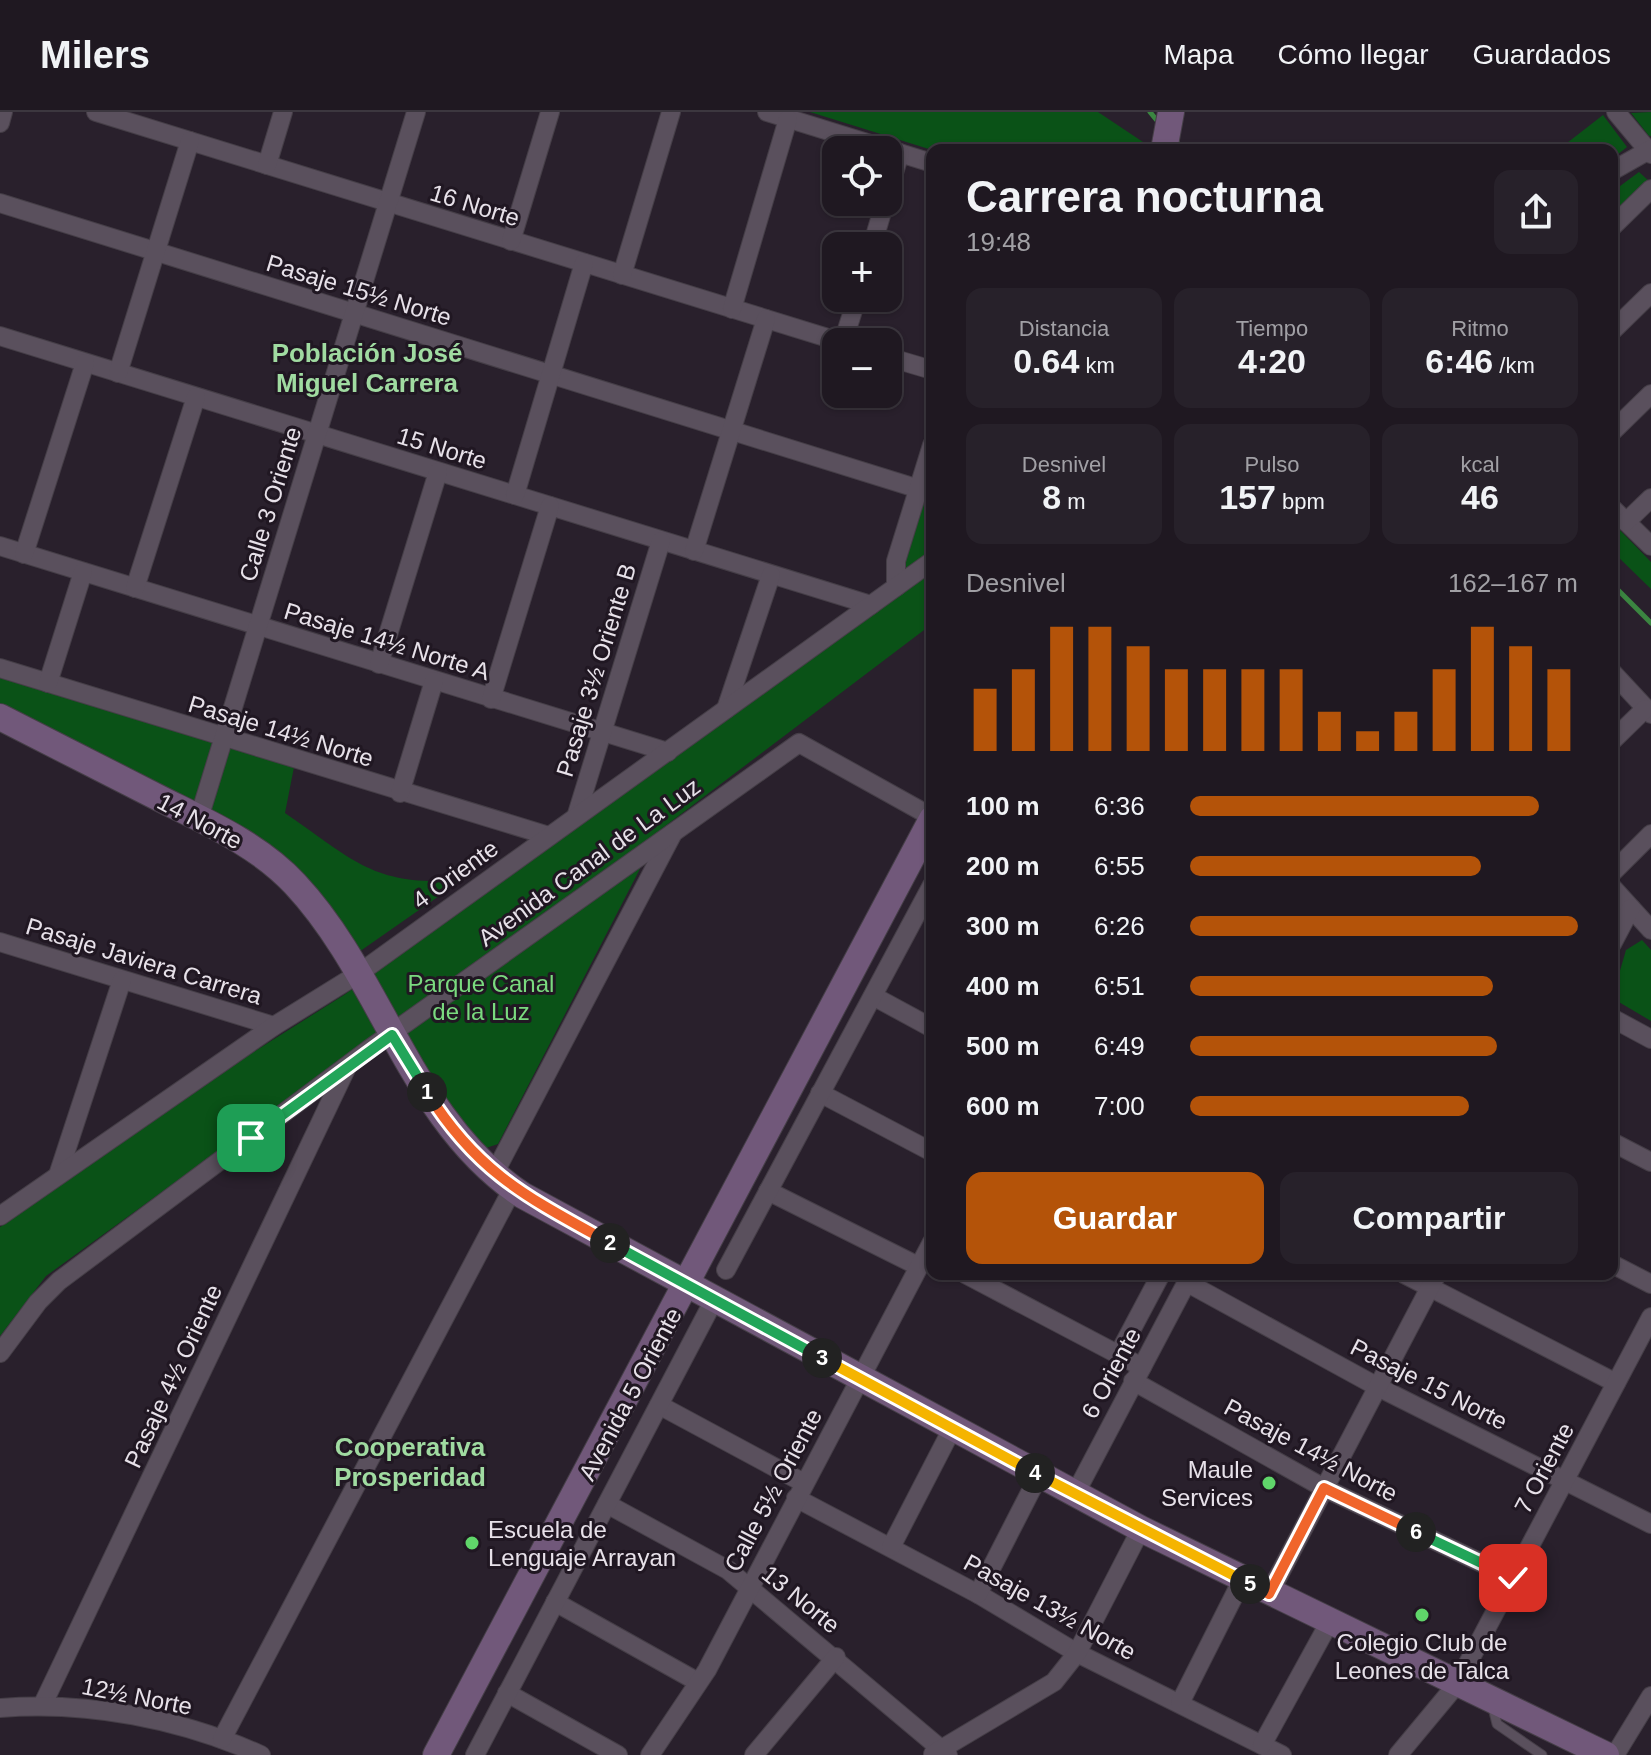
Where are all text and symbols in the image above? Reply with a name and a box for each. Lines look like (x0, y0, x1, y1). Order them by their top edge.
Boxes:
text: Milers (40, 34, 150, 76)
text: Mapa (1163, 39, 1234, 70)
text: Cómo llegar (1278, 39, 1428, 70)
text: Guardados (1472, 39, 1611, 70)
map controls (822, 136, 902, 408)
button: locate (822, 136, 902, 216)
button: share (1494, 170, 1578, 254)
text: Carrera nocturna (966, 172, 1323, 221)
street label: 16 Norte (427, 179, 523, 231)
text: 19:48 (966, 227, 1031, 257)
button: + (822, 232, 902, 312)
street label: Pasaje 15½ Norte (263, 249, 455, 331)
text: Distancia (1019, 316, 1109, 341)
text: Tiempo (1236, 316, 1308, 341)
text: Ritmo (1451, 316, 1509, 341)
button: − (822, 328, 902, 408)
district label: Población José Miguel Carrera (272, 338, 462, 398)
text: 0.64 (1013, 342, 1079, 380)
text: 4:20 (1238, 342, 1306, 380)
text: 6:46 (1425, 342, 1493, 380)
text: km (1079, 353, 1115, 378)
text: /km (1493, 353, 1535, 378)
street label: 15 Norte (394, 422, 490, 474)
street label: Calle 3 Oriente (234, 424, 306, 584)
text: Desnivel (1022, 452, 1106, 477)
text: Pulso (1244, 452, 1300, 477)
text: kcal (1460, 452, 1500, 477)
text: 8 (1042, 478, 1061, 516)
text: 157 (1219, 478, 1276, 516)
text: 46 (1461, 478, 1499, 516)
text: m (1061, 489, 1086, 514)
text: bpm (1276, 489, 1325, 514)
street label: Pasaje 3½ Oriente B (551, 560, 641, 780)
text: Desnivel (966, 568, 1066, 598)
text: 162–167 m (1448, 568, 1578, 598)
street label: Pasaje 14½ Norte A (281, 597, 493, 685)
street label: Pasaje 14½ Norte (185, 690, 377, 772)
street label: Avenida Canal de La Luz (473, 772, 705, 952)
street label: 14 Norte (153, 787, 247, 855)
text: 100 m (966, 791, 1040, 821)
text: 6:36 (1094, 791, 1145, 821)
street label: 4 Oriente (407, 834, 503, 914)
text: 200 m (966, 851, 1040, 881)
text: 6:55 (1094, 851, 1145, 881)
text: 300 m (966, 911, 1040, 941)
text: 6:26 (1094, 911, 1145, 941)
street label: Pasaje Javiera Carrera (23, 912, 266, 1010)
park label: Parque Canal de la Luz (408, 970, 554, 1025)
text: 400 m (966, 971, 1040, 1001)
text: 6:51 (1094, 971, 1145, 1001)
text: 500 m (966, 1031, 1040, 1061)
text: 6:49 (1094, 1031, 1145, 1061)
pin: 1 (407, 1072, 447, 1112)
text: 1 (421, 1079, 433, 1104)
text: 600 m (966, 1091, 1040, 1121)
text: 7:00 (1094, 1091, 1145, 1121)
pin (217, 1104, 285, 1172)
icon: arrive (229, 1116, 273, 1160)
button: Guardar (966, 1172, 1264, 1264)
button: Compartir (1280, 1172, 1578, 1264)
pin: 2 (590, 1223, 630, 1263)
text: 2 (604, 1230, 616, 1255)
street label: Pasaje 4½ Oriente (119, 1280, 227, 1472)
street label: Avenida 5 Oriente (573, 1303, 687, 1485)
street label: 6 Oriente (1076, 1323, 1146, 1423)
street label: Pasaje 15 Norte (1346, 1333, 1512, 1435)
pin: 3 (802, 1338, 842, 1378)
text: 3 (816, 1345, 828, 1370)
street label: Pasaje 14½ Norte (1220, 1393, 1402, 1507)
street label: Calle 5½ Oriente (719, 1404, 827, 1576)
street label: 7 Oriente (1509, 1418, 1579, 1518)
district label: Cooperativa Prosperidad (334, 1432, 486, 1492)
pin: 4 (1015, 1453, 1055, 1493)
place label: Maule Services (1161, 1456, 1253, 1511)
text: 4 (1029, 1460, 1041, 1485)
marker: Maule Services (1260, 1474, 1278, 1492)
pin: 6 (1396, 1512, 1436, 1552)
place label: Escuela de Lenguaje Arrayan (488, 1516, 676, 1571)
text: 6 (1410, 1519, 1422, 1544)
marker: Escuela de Lenguaje Arrayan (463, 1534, 481, 1552)
pin (1479, 1544, 1547, 1612)
street label: Pasaje 13½ Norte (959, 1549, 1141, 1665)
icon: check (1491, 1556, 1535, 1600)
street label: 13 Norte (757, 1560, 845, 1638)
pin: 5 (1230, 1564, 1270, 1604)
text: 5 (1244, 1571, 1256, 1596)
marker: Colegio Club de Leones de Talca (1413, 1606, 1431, 1624)
place label: Colegio Club de Leones de Talca (1335, 1629, 1510, 1684)
street label: 12½ Norte (79, 1672, 195, 1720)

